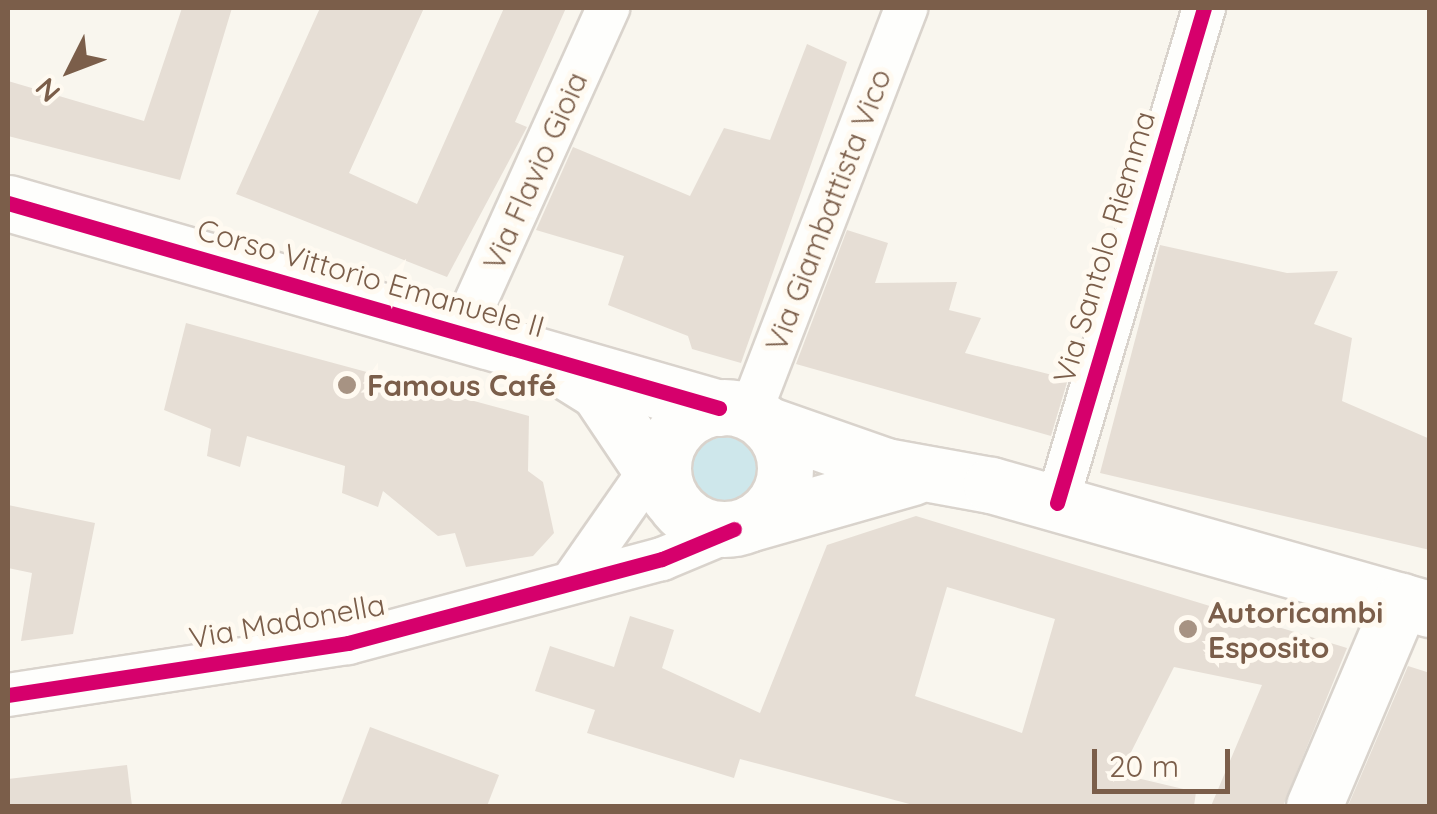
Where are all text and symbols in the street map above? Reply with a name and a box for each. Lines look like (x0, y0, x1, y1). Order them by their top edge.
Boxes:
north arrow (20, 20, 120, 120)
street label: Via Giambattista Vico (758, 64, 898, 356)
street label: Via Flavio Gioia (475, 66, 595, 276)
text: N (27, 71, 67, 110)
street label: Via Santolo Riemma (1045, 107, 1163, 387)
street label: Corso Vittorio Emanuele II (193, 211, 549, 345)
place label: Famous Café (367, 367, 557, 403)
marker: Famous Café (336, 374, 358, 396)
street label: Via Madonella (186, 586, 388, 656)
place label: Autoricambi Esposito (1208, 594, 1383, 664)
marker: Autoricambi Esposito (1177, 618, 1199, 640)
scale bar (1097, 729, 1234, 791)
text: 20 m (1109, 747, 1179, 785)

